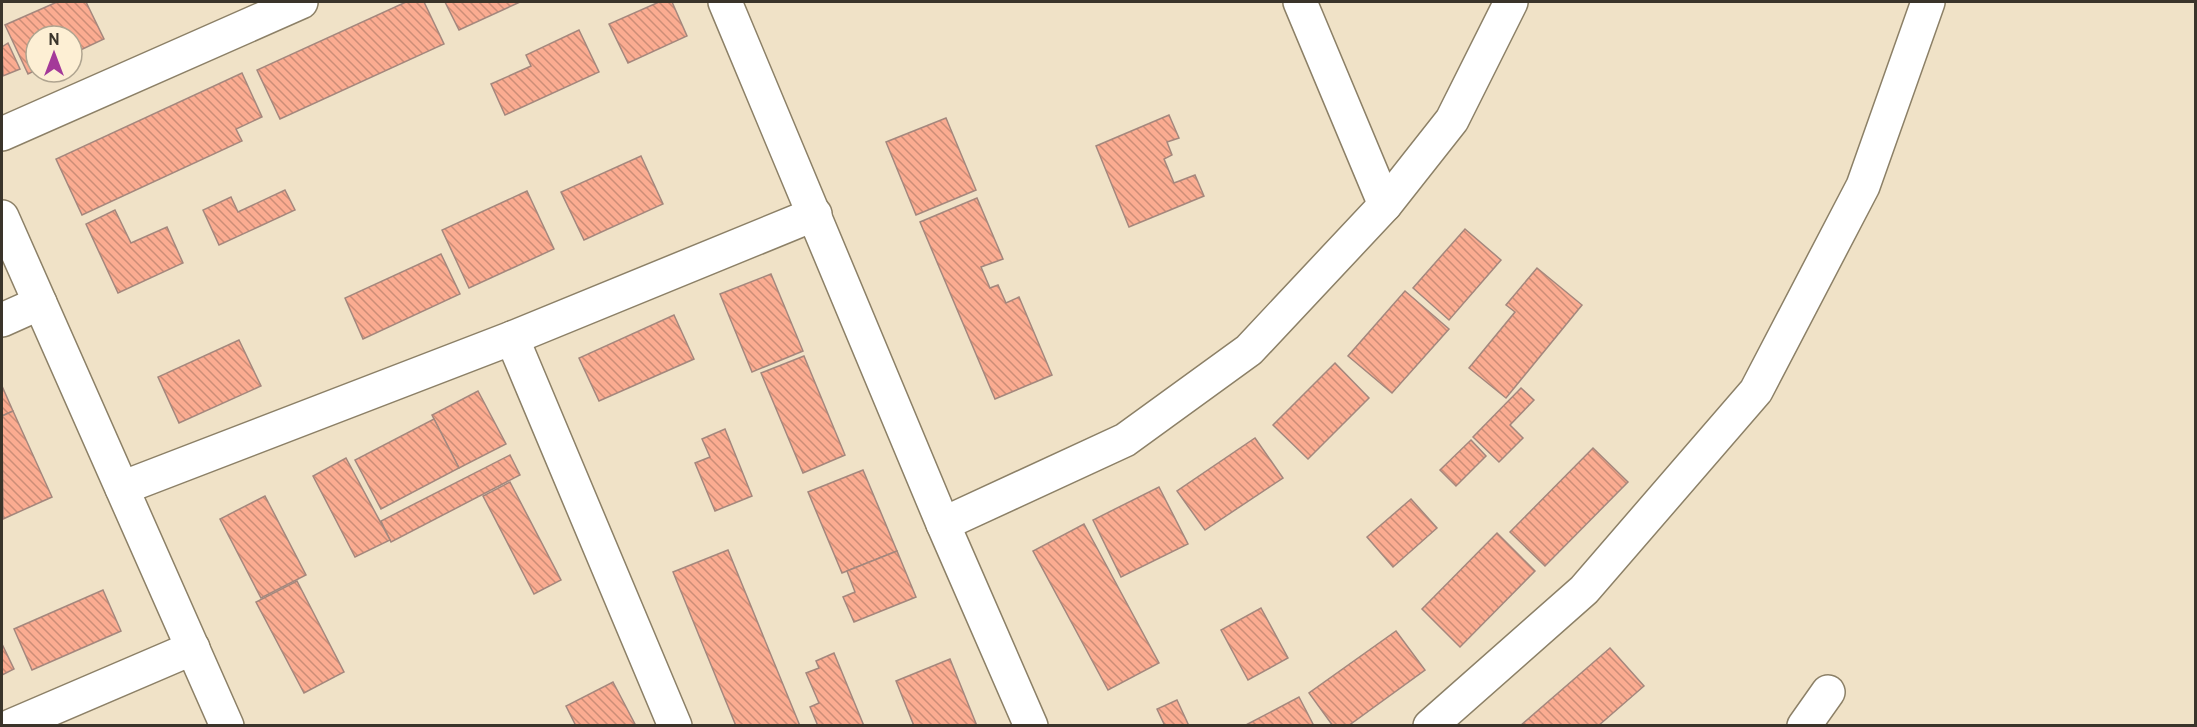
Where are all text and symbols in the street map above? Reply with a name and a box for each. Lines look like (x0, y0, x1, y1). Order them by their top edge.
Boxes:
north arrow (24, 24, 84, 84)
text: N (48, 31, 60, 51)

